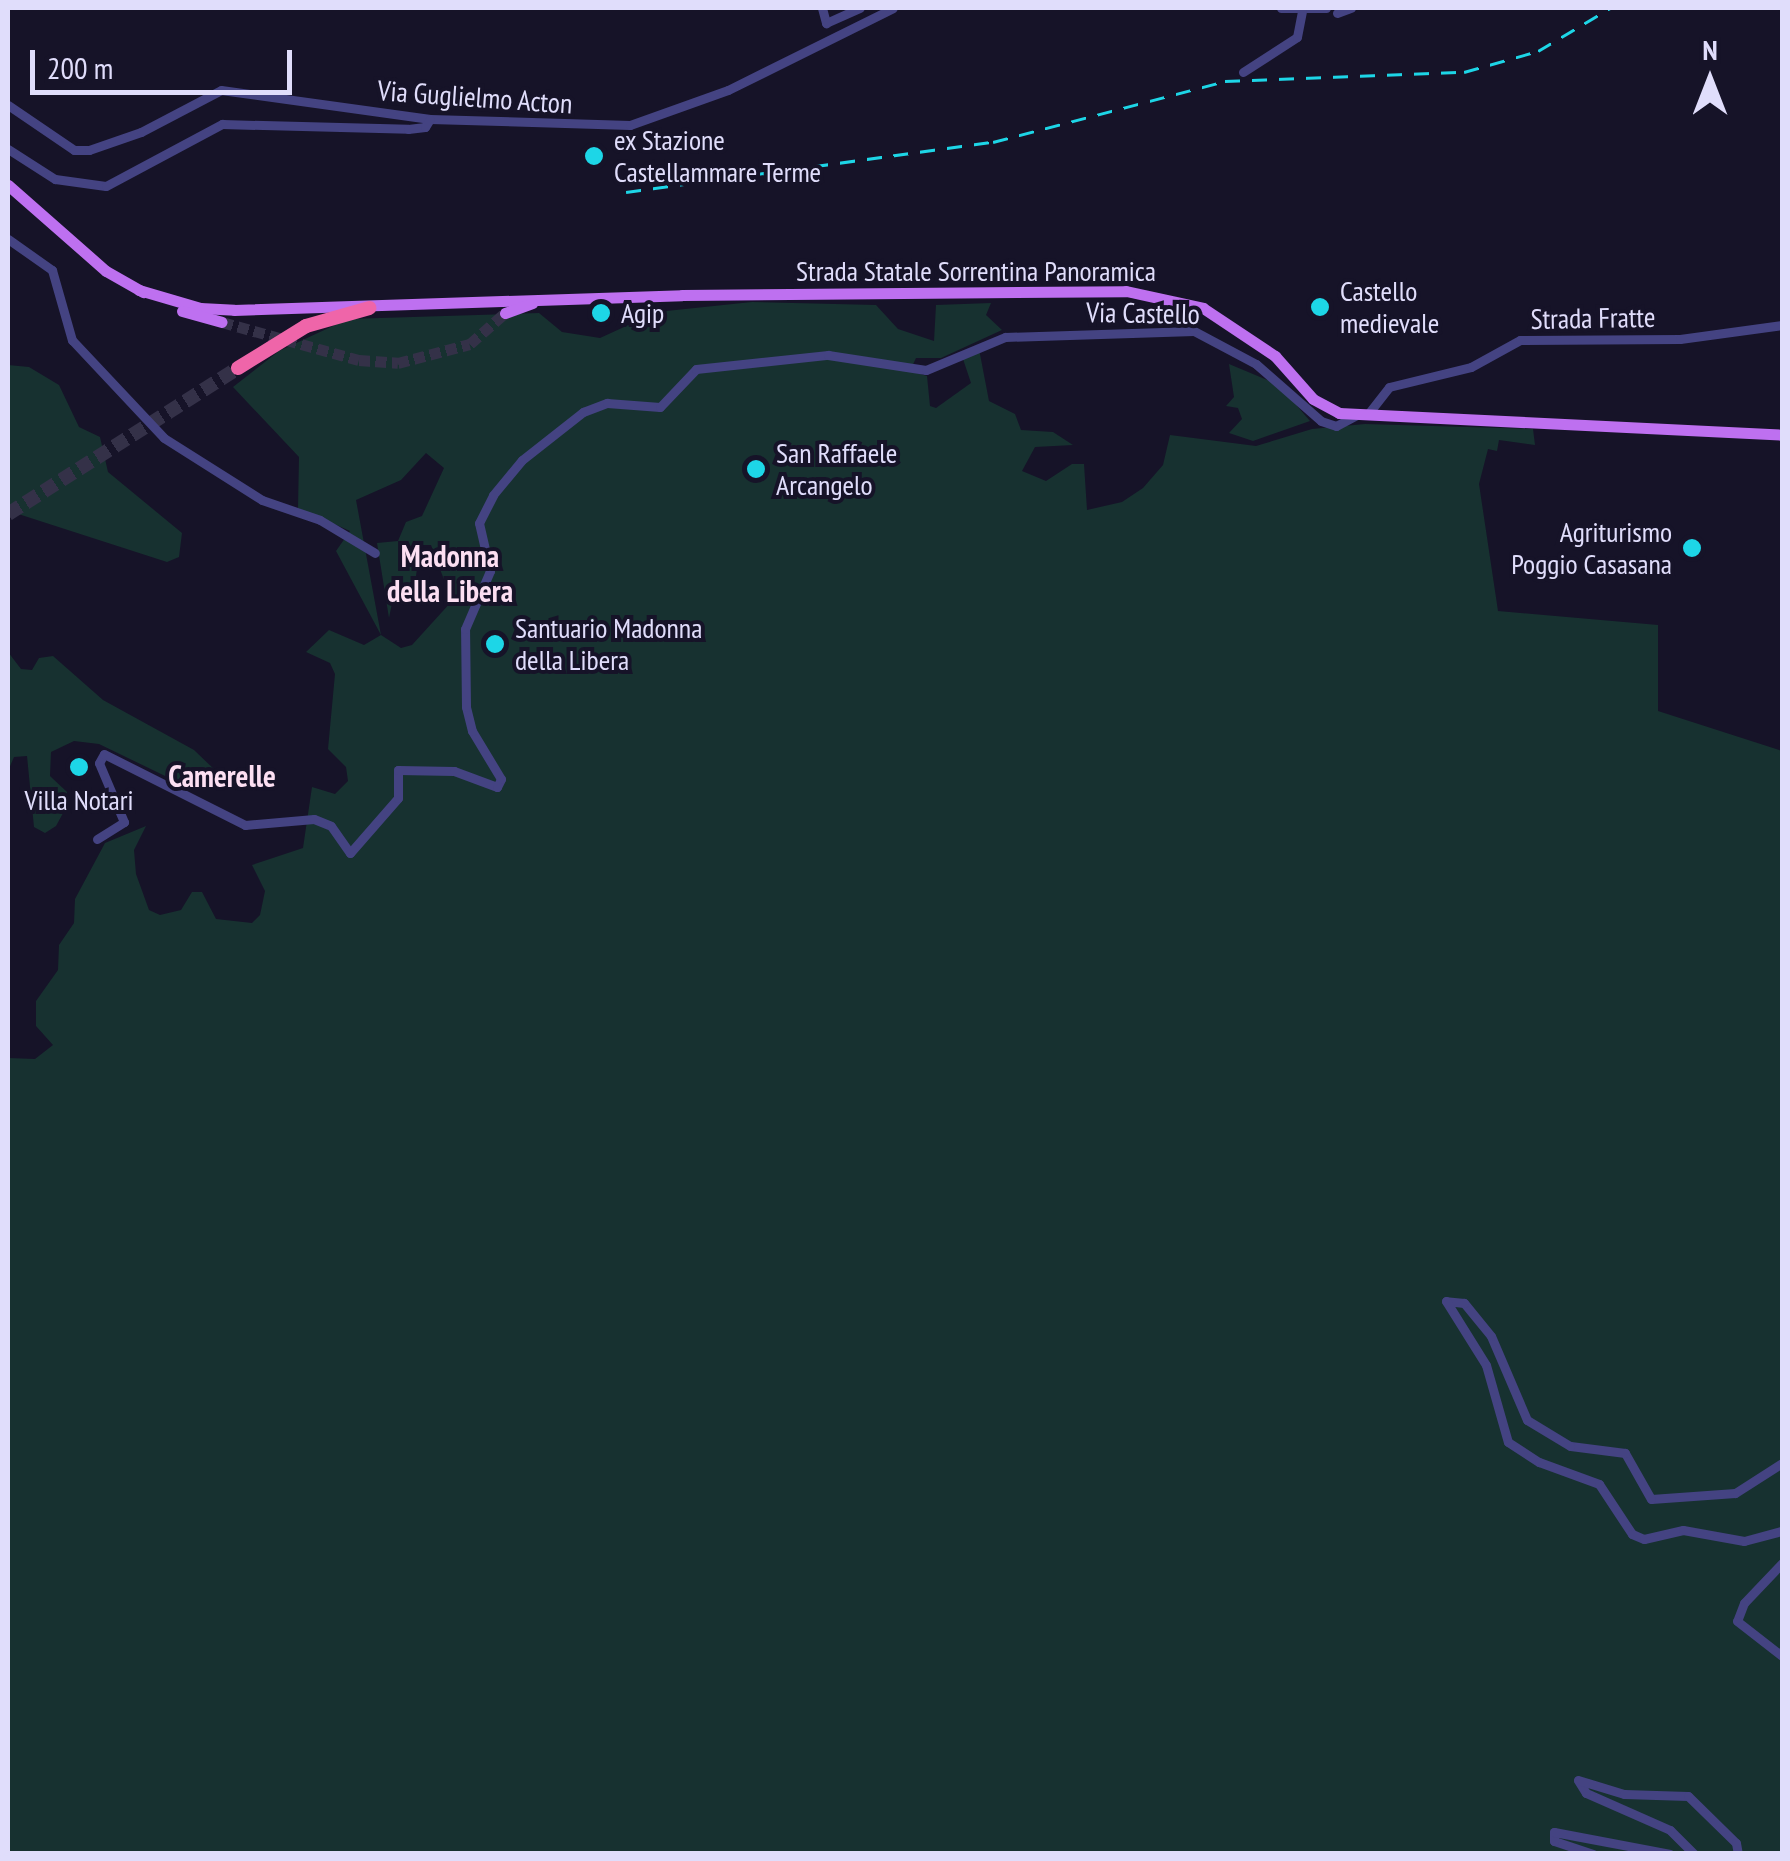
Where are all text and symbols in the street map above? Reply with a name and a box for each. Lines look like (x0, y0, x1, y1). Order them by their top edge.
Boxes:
scale bar (35, 30, 298, 92)
north arrow (1660, 30, 1760, 130)
text: N (1702, 31, 1718, 68)
text: 200 m (47, 48, 113, 87)
street label: Via Guglielmo Acton (376, 73, 574, 121)
place label: ex Stazione Castellammare Terme (614, 123, 822, 189)
marker: ex Stazione Castellammare Terme (583, 145, 605, 167)
street label: Strada Statale Sorrentina Panoramica (796, 254, 1156, 288)
place label: Castello medievale (1340, 274, 1439, 340)
street label: Via Castello (1086, 295, 1200, 331)
place label: Agip (621, 296, 664, 330)
marker: Castello medievale (1309, 296, 1331, 318)
street label: Strada Fratte (1530, 300, 1656, 336)
marker: Agip (590, 302, 612, 324)
place label: San Raffaele Arcangelo (776, 436, 897, 502)
marker: San Raffaele Arcangelo (745, 458, 767, 480)
place label: Agriturismo Poggio Casasana (1511, 515, 1672, 581)
marker: Agriturismo Poggio Casasana (1681, 537, 1703, 559)
district label: Madonna della Libera (387, 538, 513, 608)
place label: Santuario Madonna della Libera (515, 611, 702, 677)
marker: Santuario Madonna della Libera (484, 633, 506, 655)
marker: Villa Notari (68, 756, 90, 778)
district label: Camerelle (168, 758, 276, 794)
place label: Villa Notari (24, 783, 134, 817)

